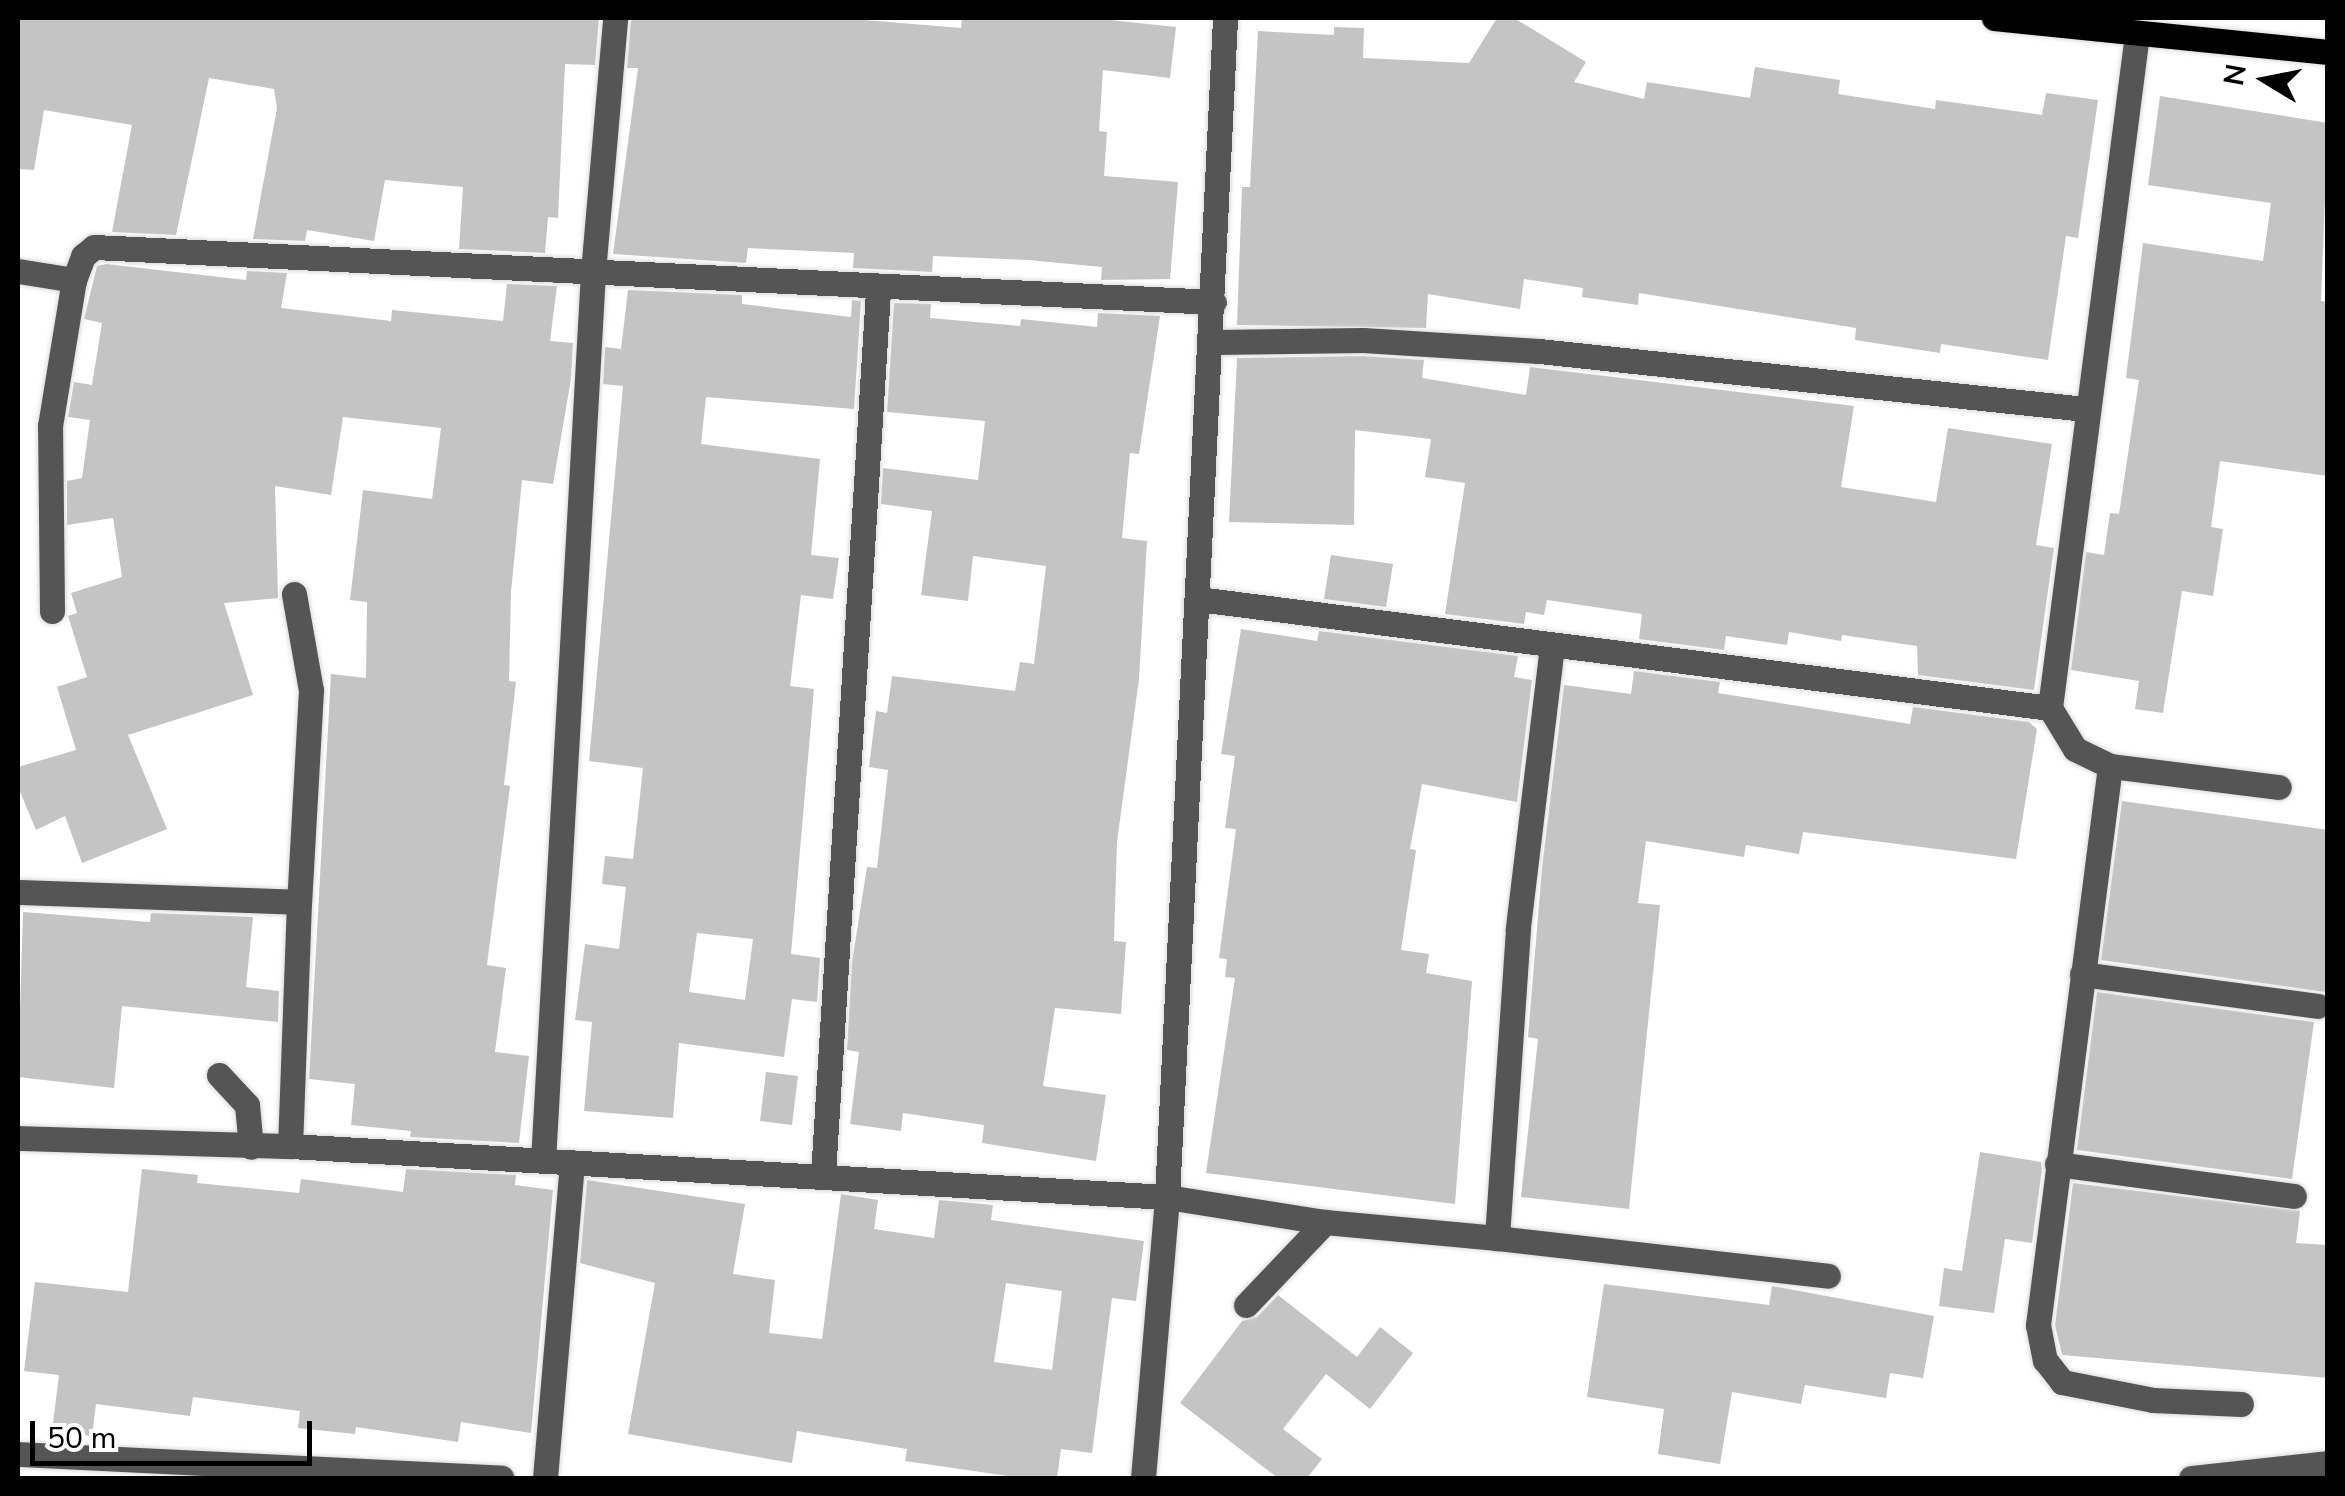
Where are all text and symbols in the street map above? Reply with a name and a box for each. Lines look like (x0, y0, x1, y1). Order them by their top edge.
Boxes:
north arrow (2215, 30, 2315, 130)
text: N (2215, 61, 2256, 88)
scale bar (35, 1401, 318, 1463)
text: 50 m (47, 1418, 116, 1459)

